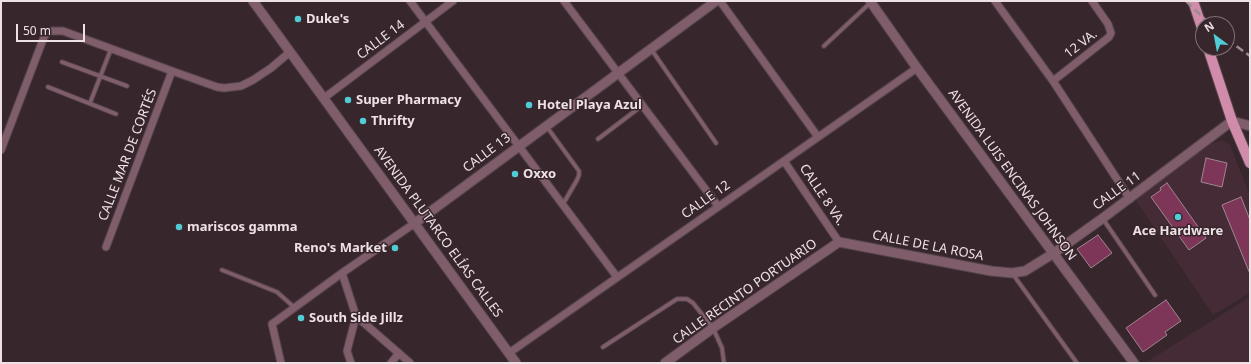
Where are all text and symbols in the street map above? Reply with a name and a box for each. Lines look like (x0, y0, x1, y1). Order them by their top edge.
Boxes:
place label: Duke's (306, 11, 349, 27)
marker: Duke's (293, 14, 303, 24)
scale bar (18, 16, 87, 42)
north arrow (1195, 16, 1235, 56)
street label: CALLE 14 (354, 17, 408, 63)
text: N (1201, 18, 1217, 35)
text: 50 m (23, 22, 51, 39)
street label: 12 VA. (1061, 26, 1101, 62)
street label: AVENIDA LUIS ENCINAS JOHNSON (945, 86, 1079, 264)
street label: CALLE MAR DE CORTÉS (96, 87, 160, 223)
place label: Super Pharmacy (356, 92, 461, 108)
marker: Super Pharmacy (343, 95, 353, 105)
place label: Hotel Playa Azul (537, 97, 642, 113)
marker: Hotel Playa Azul (524, 100, 534, 110)
place label: Thrifty (371, 113, 415, 129)
marker: Thrifty (358, 116, 368, 126)
street label: CALLE 13 (460, 130, 514, 176)
street label: AVENIDA PLUTARCO ELÍAS CALLES (371, 143, 505, 321)
street label: CALLE 8 VA. (796, 161, 848, 229)
place label: Oxxo (523, 166, 556, 182)
street label: CALLE 11 (1090, 168, 1144, 214)
marker: Oxxo (510, 169, 520, 179)
street label: CALLE 12 (679, 178, 733, 222)
marker: Ace Hardware (1173, 212, 1183, 222)
place label: mariscos gamma (187, 219, 298, 235)
marker: mariscos gamma (174, 222, 184, 232)
place label: Ace Hardware (1133, 223, 1223, 239)
street label: CALLE DE LA ROSA (871, 228, 985, 264)
street label: CALLE RECINTO PORTUARIO (670, 236, 820, 348)
place label: Reno's Market (294, 240, 387, 256)
marker: Reno's Market (390, 243, 400, 253)
place label: South Side Jillz (309, 310, 403, 326)
marker: South Side Jillz (296, 313, 306, 323)

